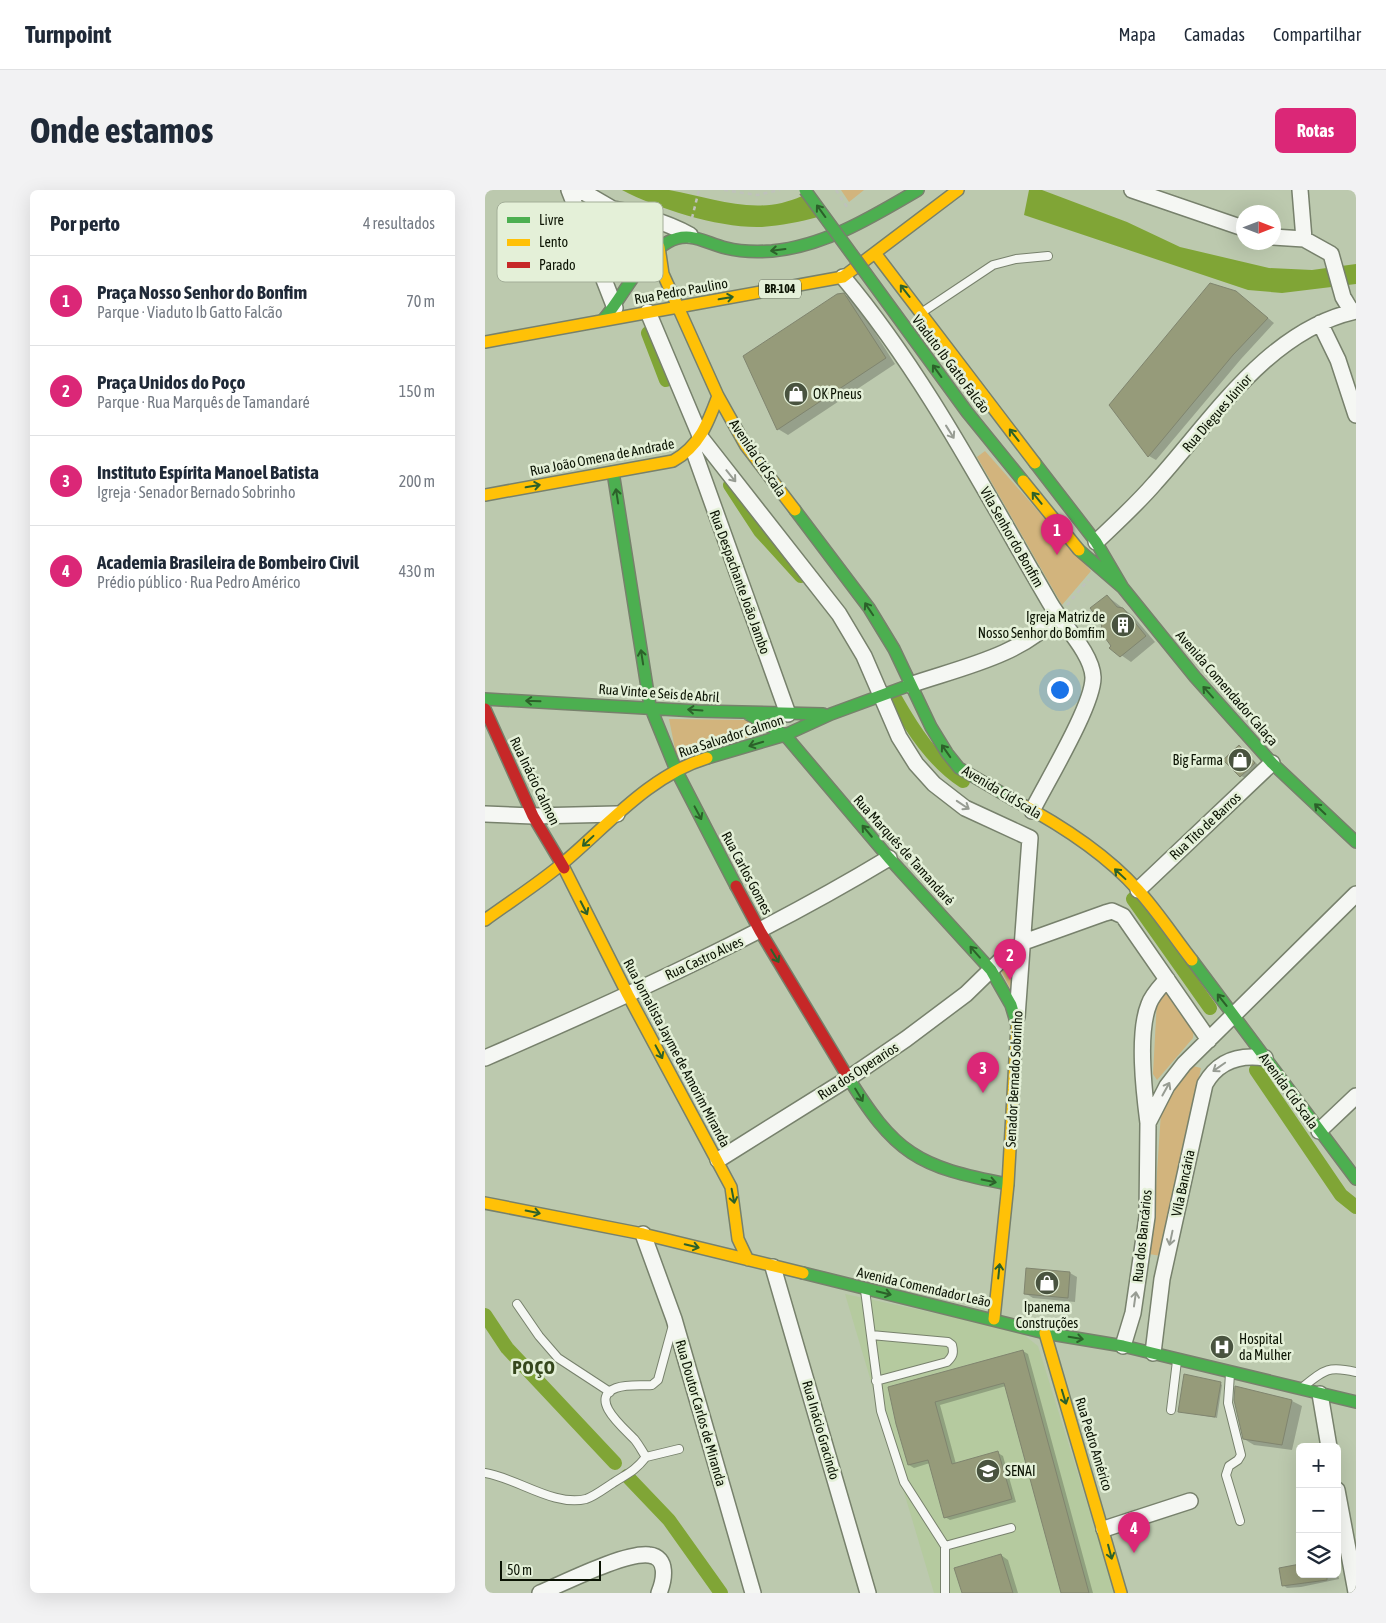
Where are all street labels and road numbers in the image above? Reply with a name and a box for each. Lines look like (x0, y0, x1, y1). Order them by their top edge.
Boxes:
street label: Rua Pedro Paulino (633, 275, 729, 307)
road number: BR-104 (759, 280, 801, 298)
street label: Viaduto Ib Gatto Falcão (909, 312, 993, 416)
street label: Rua Diegues Júnior (1179, 370, 1256, 455)
street label: Avenida Cid Scala (726, 416, 790, 500)
street label: Rua João Omena de Andrade (529, 435, 675, 479)
street label: Vila Senhor do Bonfim (977, 484, 1047, 590)
street label: Rua Despachante João Jambo (706, 508, 774, 656)
street label: Avenida Comendador Calaça (1173, 627, 1281, 749)
street label: Rua Vinte e Seis de Abril (598, 681, 720, 705)
street label: Rua Salvador Calmon (676, 711, 786, 761)
street label: Rua Inácio Calmon (507, 734, 563, 828)
street label: Avenida Cid Scala (959, 762, 1045, 822)
street label: Rua Tito de Barros (1166, 789, 1244, 863)
street label: Rua Marquês de Tamandaré (850, 792, 958, 908)
street label: Rua Carlos Gomes (718, 829, 776, 917)
street label: Rua Castro Alves (663, 933, 745, 983)
street label: Rua Jornalista Jayme de Amorim Miranda (620, 956, 734, 1150)
street label: Senador Bernado Sobrinho (1002, 1010, 1026, 1148)
street label: Rua dos Operarios (815, 1039, 901, 1103)
street label: Avenida Cid Scala (1256, 1050, 1322, 1132)
street label: Vila Bancária (1168, 1148, 1198, 1218)
street label: Rua dos Bancários (1129, 1189, 1155, 1283)
street label: Avenida Comendador Leão (855, 1264, 993, 1310)
street label: Rua Doutor Carlos de Miranda (672, 1338, 730, 1488)
street label: Rua Inácio Gracindo (799, 1379, 843, 1481)
street label: Rua Pedro Américo (1072, 1395, 1116, 1493)

